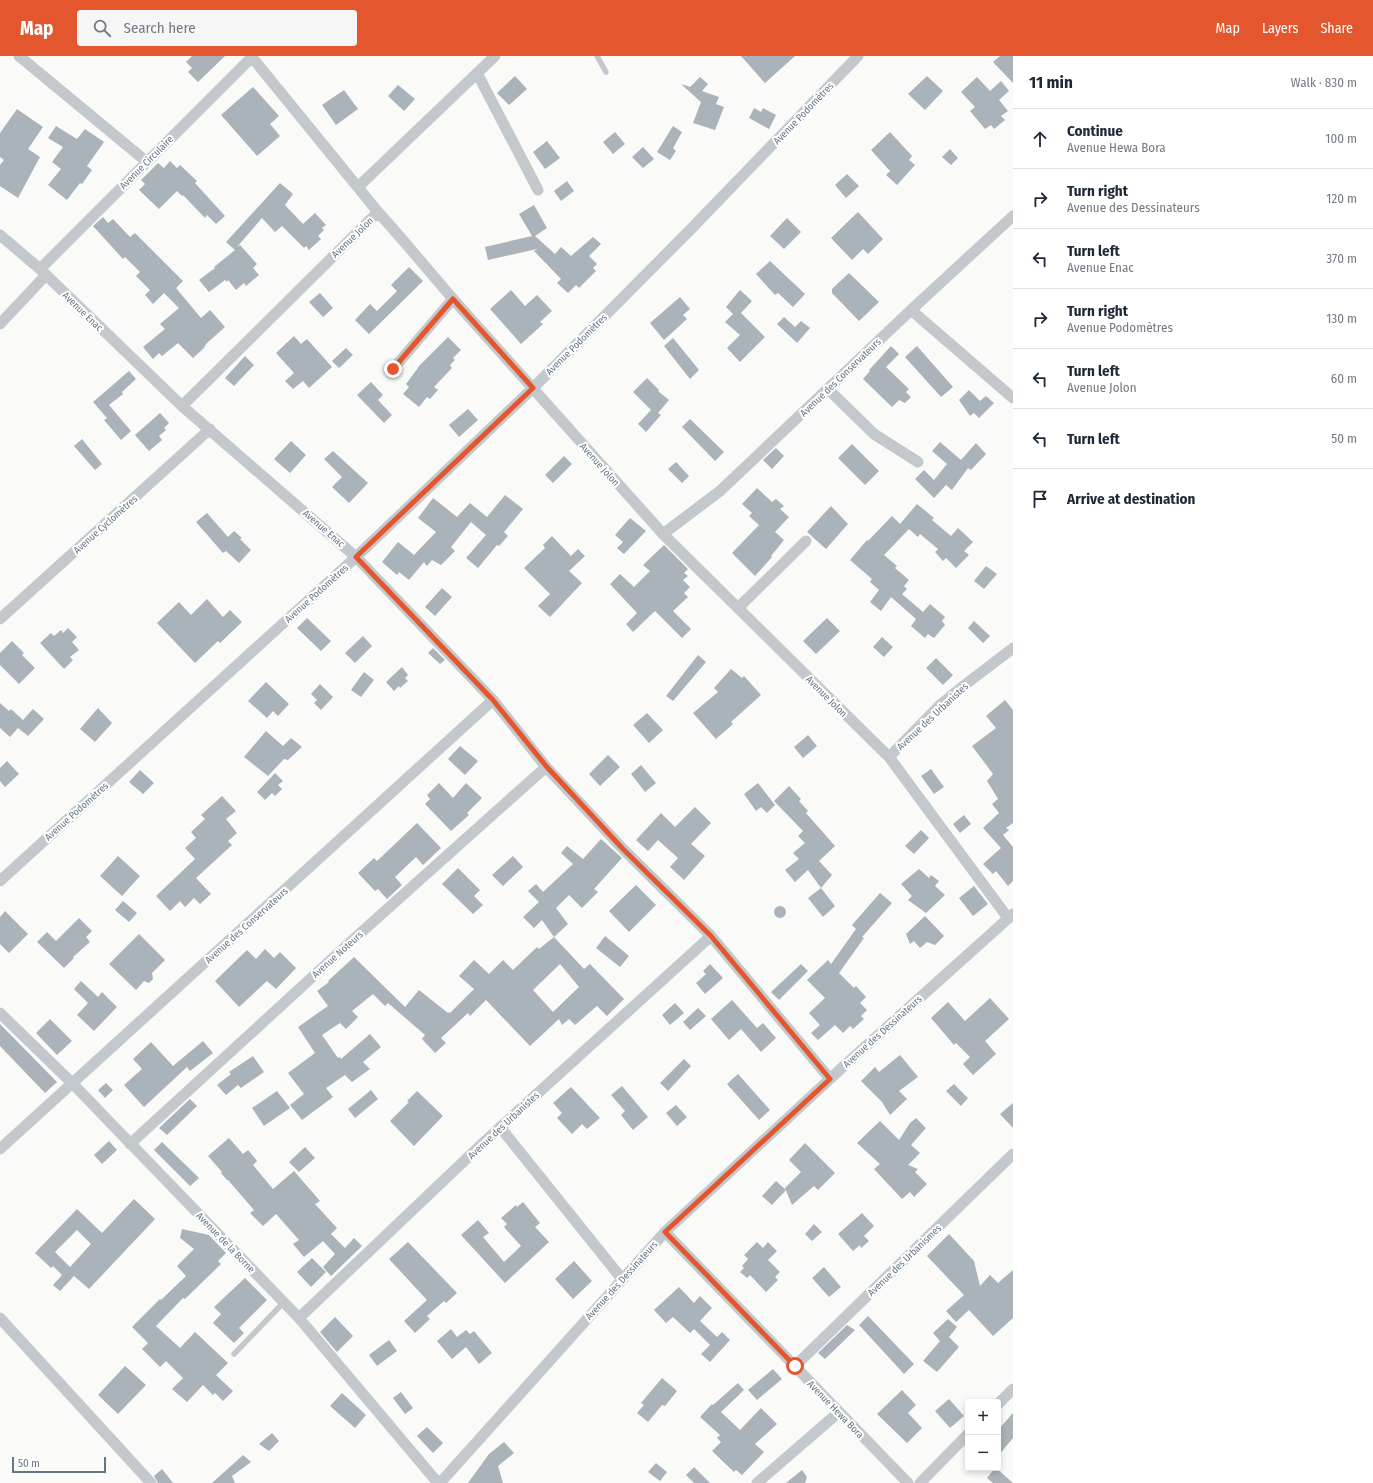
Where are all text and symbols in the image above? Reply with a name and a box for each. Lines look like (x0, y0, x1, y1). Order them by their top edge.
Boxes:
search box (77, 10, 357, 46)
text: Map (20, 17, 53, 40)
icon: search (91, 17, 113, 39)
text: Search here (123, 19, 196, 37)
text: Map (1216, 20, 1240, 37)
text: Layers (1262, 20, 1298, 37)
text: Share (1320, 20, 1353, 37)
text: 11 min (1029, 72, 1073, 93)
text: Walk · 830 m (1291, 75, 1357, 90)
street label: Avenue Podomètres (771, 80, 836, 147)
text: Continue (1067, 122, 1123, 140)
icon: ahead (1029, 128, 1051, 150)
text: 100 m (1325, 131, 1357, 146)
street label: Avenue Circulaire (117, 133, 176, 192)
text: Avenue Hewa Bora (1067, 140, 1166, 155)
text: Turn right (1067, 182, 1128, 200)
icon: right (1029, 188, 1051, 210)
text: 120 m (1326, 191, 1357, 206)
text: Avenue des Dessinateurs (1067, 200, 1200, 215)
street label: Avenue Jolon (329, 215, 376, 261)
text: Turn left (1067, 242, 1120, 260)
icon: left (1029, 248, 1051, 270)
text: 370 m (1326, 251, 1357, 266)
text: Avenue Enac (1067, 260, 1134, 275)
street label: Avenue Enac (60, 290, 105, 334)
text: Turn right (1067, 302, 1128, 320)
icon: right (1029, 308, 1051, 330)
text: 130 m (1326, 311, 1357, 326)
street label: Avenue Podomètres (544, 312, 610, 378)
text: Avenue Podomètres (1067, 320, 1173, 335)
street label: Avenue des Conservateurs (798, 336, 884, 419)
route end (384, 360, 402, 378)
text: Turn left (1067, 362, 1120, 380)
icon: left (1029, 368, 1051, 390)
text: 60 m (1331, 371, 1357, 386)
text: Avenue Jolon (1067, 380, 1137, 395)
icon: left (1029, 428, 1051, 450)
text: Turn left (1067, 430, 1120, 448)
text: 50 m (1331, 431, 1357, 446)
street label: Avenue Jolon (577, 441, 622, 489)
icon: arrive (1029, 488, 1051, 510)
text: Arrive at destination (1067, 490, 1195, 508)
street label: Avenue Cyclomètres (71, 493, 140, 557)
street label: Avenue Enac (300, 507, 347, 551)
street label: Avenue Podomètres (282, 562, 351, 625)
street label: Avenue Jolon (803, 674, 849, 720)
street label: Avenue des Urbanistes (895, 681, 971, 753)
street label: Avenue Podomètres (42, 780, 111, 843)
street label: Avenue des Conservateurs (203, 885, 291, 966)
street label: Avenue Noteurs (310, 929, 366, 981)
street label: Avenue des Dessinateurs (841, 993, 925, 1070)
street label: Avenue des Urbanistes (466, 1090, 542, 1162)
street label: Avenue de la Borne (193, 1210, 257, 1275)
street label: Avenue des Urbanismes (865, 1222, 944, 1299)
street label: Avenue des Dessinateurs (583, 1239, 660, 1323)
route start (786, 1357, 804, 1375)
street label: Avenue Hewa Bora (805, 1378, 866, 1441)
map controls (965, 1399, 1001, 1471)
button: + (965, 1399, 1001, 1435)
button: − (965, 1435, 1001, 1471)
scale bar (12, 1455, 106, 1474)
text: 50 m (18, 1457, 40, 1470)

